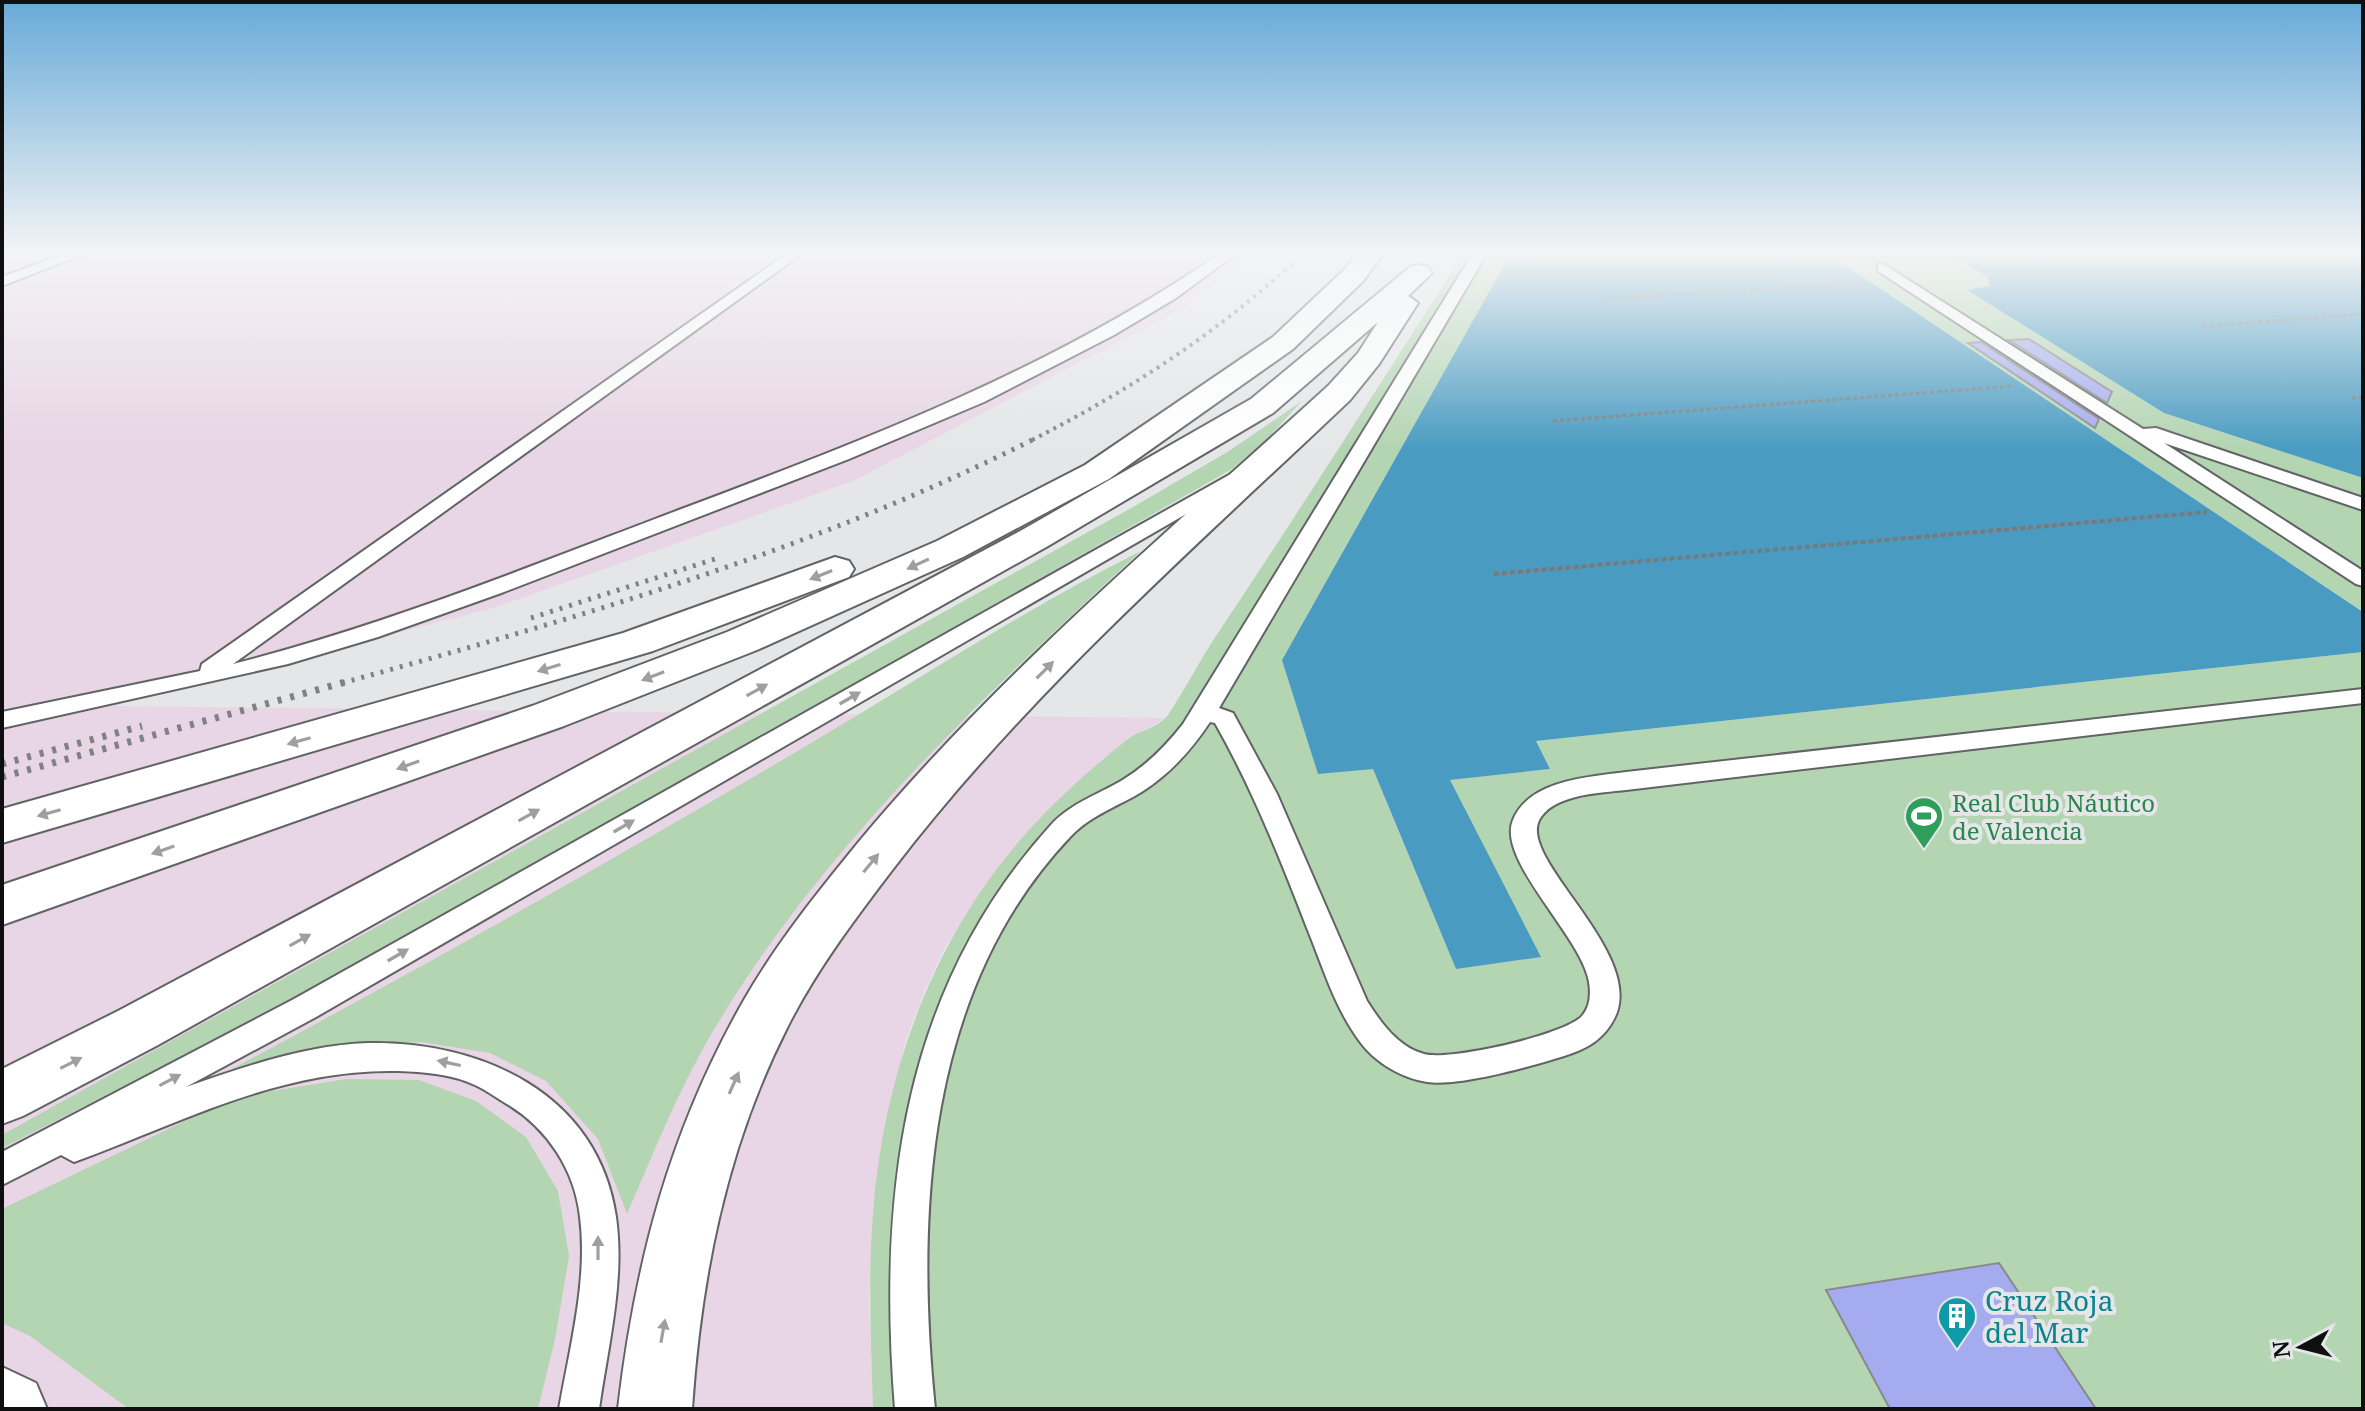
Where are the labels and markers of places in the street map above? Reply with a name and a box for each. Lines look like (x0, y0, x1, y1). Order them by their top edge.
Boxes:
place label: Real Club Náutico de Valencia (1952, 786, 2155, 847)
sports icon: Real Club Náutico de Valencia (1903, 795, 1945, 850)
place label: Cruz Roja del Mar (1985, 1281, 2113, 1351)
building icon: Cruz Roja del Mar (1936, 1295, 1978, 1350)

